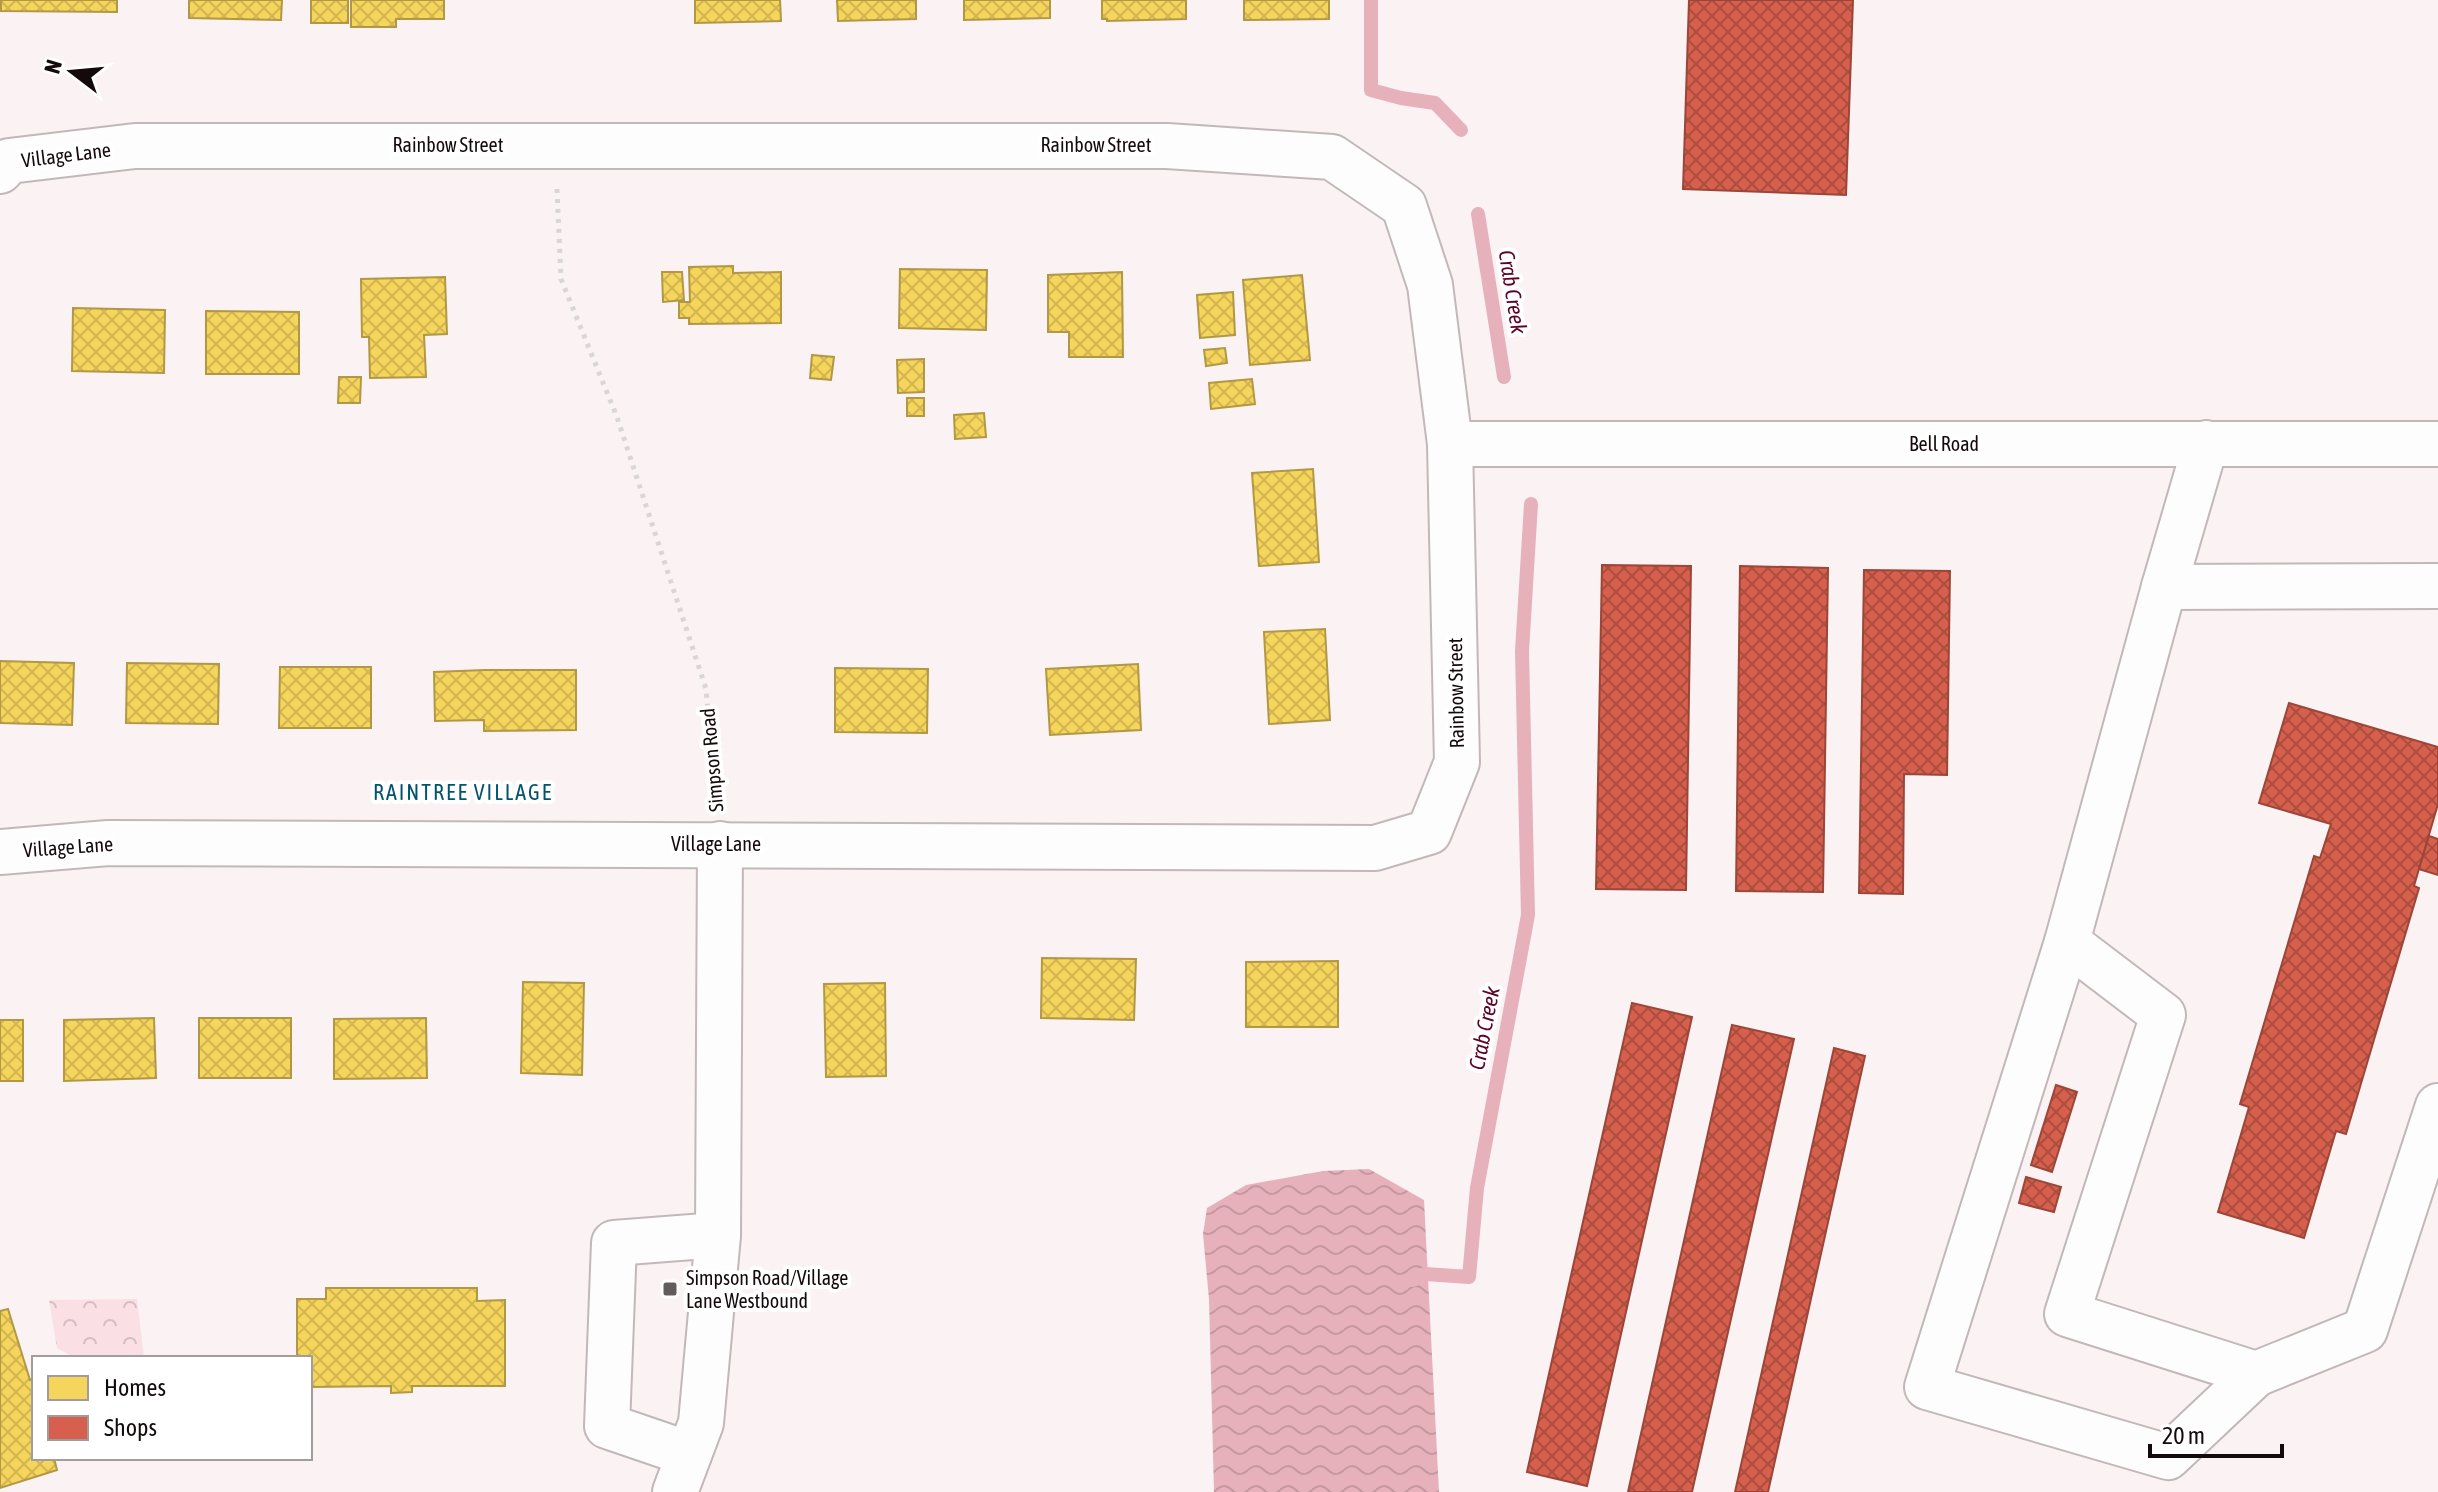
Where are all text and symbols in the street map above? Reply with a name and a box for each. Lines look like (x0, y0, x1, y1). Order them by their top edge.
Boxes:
north arrow (32, 32, 112, 112)
text: N (38, 57, 67, 76)
street label: Rainbow Street (393, 133, 504, 156)
street label: Rainbow Street (1041, 133, 1152, 156)
street label: Village Lane (20, 138, 112, 171)
water label: Crab Creek (1494, 248, 1532, 336)
street label: Bell Road (1909, 432, 1979, 455)
street label: Rainbow Street (1443, 637, 1468, 749)
street label: Simpson Road (696, 707, 727, 813)
district label: RAINTREE VILLAGE (373, 779, 553, 805)
street label: Village Lane (22, 832, 114, 861)
street label: Village Lane (671, 832, 761, 855)
water label: Crab Creek (1463, 984, 1505, 1072)
place label: Simpson Road/Village Lane Westbound (686, 1266, 848, 1312)
marker: Simpson Road/Village Lane Westbound (661, 1280, 679, 1298)
legend (32, 1356, 312, 1460)
text: Homes (104, 1374, 166, 1401)
scale bar (2150, 1408, 2282, 1458)
text: Shops (104, 1414, 157, 1441)
text: 20 m (2162, 1422, 2205, 1449)

